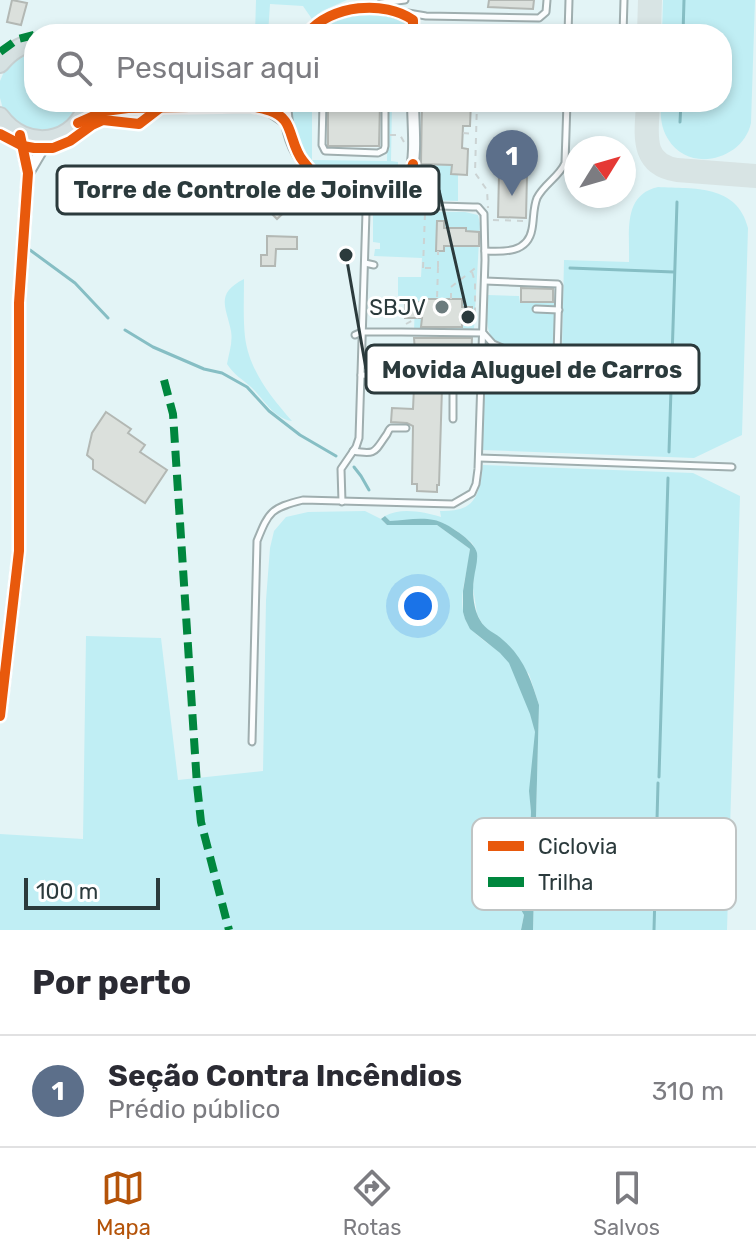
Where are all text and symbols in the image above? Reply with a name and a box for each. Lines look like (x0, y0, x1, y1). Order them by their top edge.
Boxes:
search box (24, 24, 732, 112)
icon: search (52, 46, 96, 90)
text: Pesquisar aqui (116, 50, 320, 86)
pin: 1 (486, 130, 538, 196)
north arrow (564, 136, 636, 208)
callout: Torre de Controle de Joinville (57, 166, 439, 214)
text: Torre de Controle de Joinville (73, 176, 423, 204)
place label: SBJV (369, 294, 426, 321)
marker: SBJV (433, 298, 451, 316)
callout: Movida Aluguel de Carros (366, 345, 699, 393)
text: Movida Aluguel de Carros (382, 356, 682, 384)
your location (398, 586, 438, 626)
legend (472, 818, 736, 910)
text: Ciclovia (538, 833, 617, 860)
text: Trilha (538, 869, 594, 896)
scale bar (24, 874, 160, 910)
text: 100 m (36, 878, 98, 905)
text: Por perto (32, 962, 191, 1003)
text: Seção Contra Incêndios (108, 1058, 462, 1094)
text: 1 (52, 1076, 64, 1107)
text: 310 m (652, 1076, 724, 1107)
text: Prédio público (108, 1094, 280, 1125)
tab: Mapa (96, 1166, 151, 1241)
tab: Rotas (343, 1166, 401, 1241)
tab: Salvos (593, 1166, 660, 1241)

